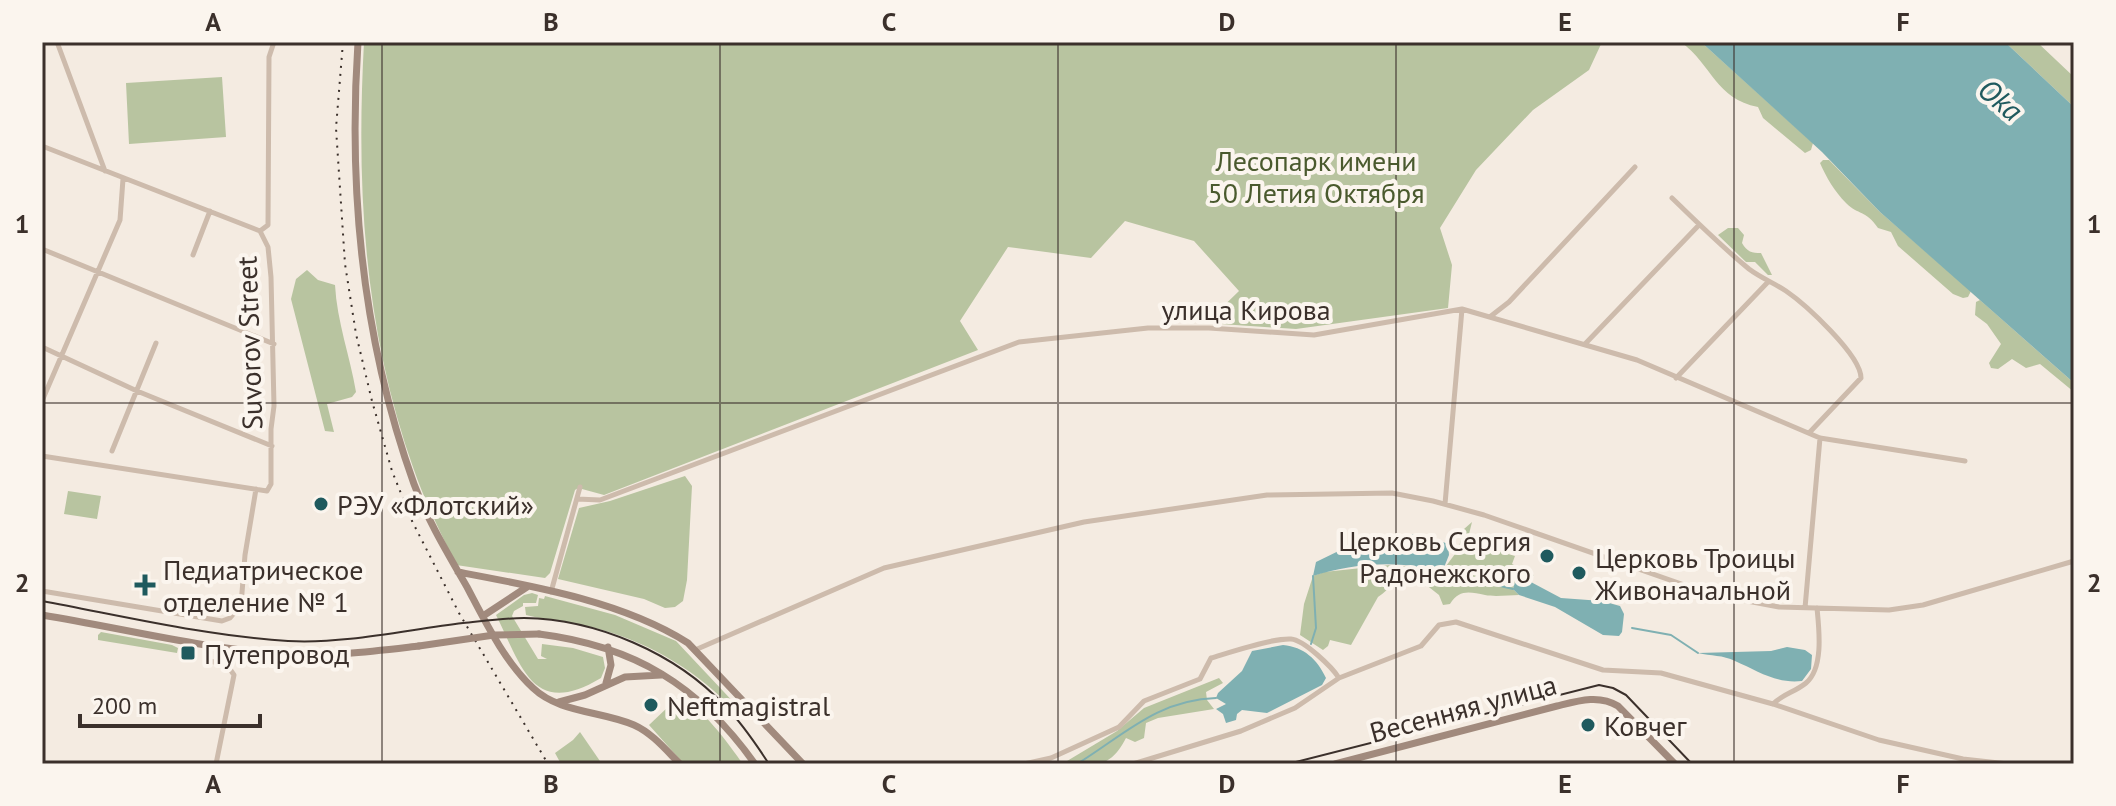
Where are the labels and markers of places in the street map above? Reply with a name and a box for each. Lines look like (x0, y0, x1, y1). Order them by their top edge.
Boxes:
place label: РЭУ «Флотский» (337, 486, 534, 523)
marker: РЭУ «Флотский» (312, 495, 330, 513)
place label: Церковь Сергия Радонежского (1338, 522, 1531, 591)
place label: Церковь Троицы Живоначальной (1594, 539, 1795, 608)
marker: Церковь Сергия Радонежского (1538, 547, 1556, 565)
place label: Педиатрическое отделение № 1 (163, 551, 364, 620)
marker: Церковь Троицы Живоначальной (1570, 564, 1588, 582)
marker: Педиатрическое отделение № 1 (134, 574, 156, 596)
place label: Путепровод (204, 635, 350, 672)
marker: Путепровод (179, 644, 197, 662)
place label: Neftmagistral (667, 687, 830, 724)
marker: Neftmagistral (642, 696, 660, 714)
place label: Ковчег (1604, 707, 1687, 744)
marker: Ковчег (1579, 716, 1597, 734)

